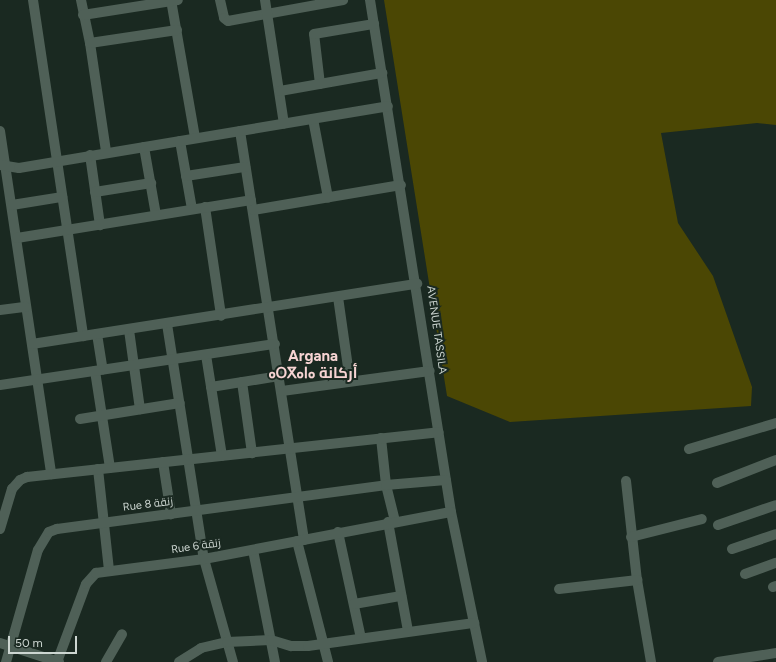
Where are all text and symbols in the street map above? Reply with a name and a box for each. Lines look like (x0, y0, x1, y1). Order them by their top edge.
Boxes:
street label: AVENUE TASSILA (423, 285, 449, 375)
district label: Argana ⴰⵔⴳⴰⵏⴰ أركانة (269, 347, 357, 382)
street label: Rue 8 زنقة (122, 495, 174, 515)
street label: Rue 6 زنقة (170, 537, 222, 557)
scale bar (10, 628, 79, 654)
text: 50 m (15, 636, 43, 650)

